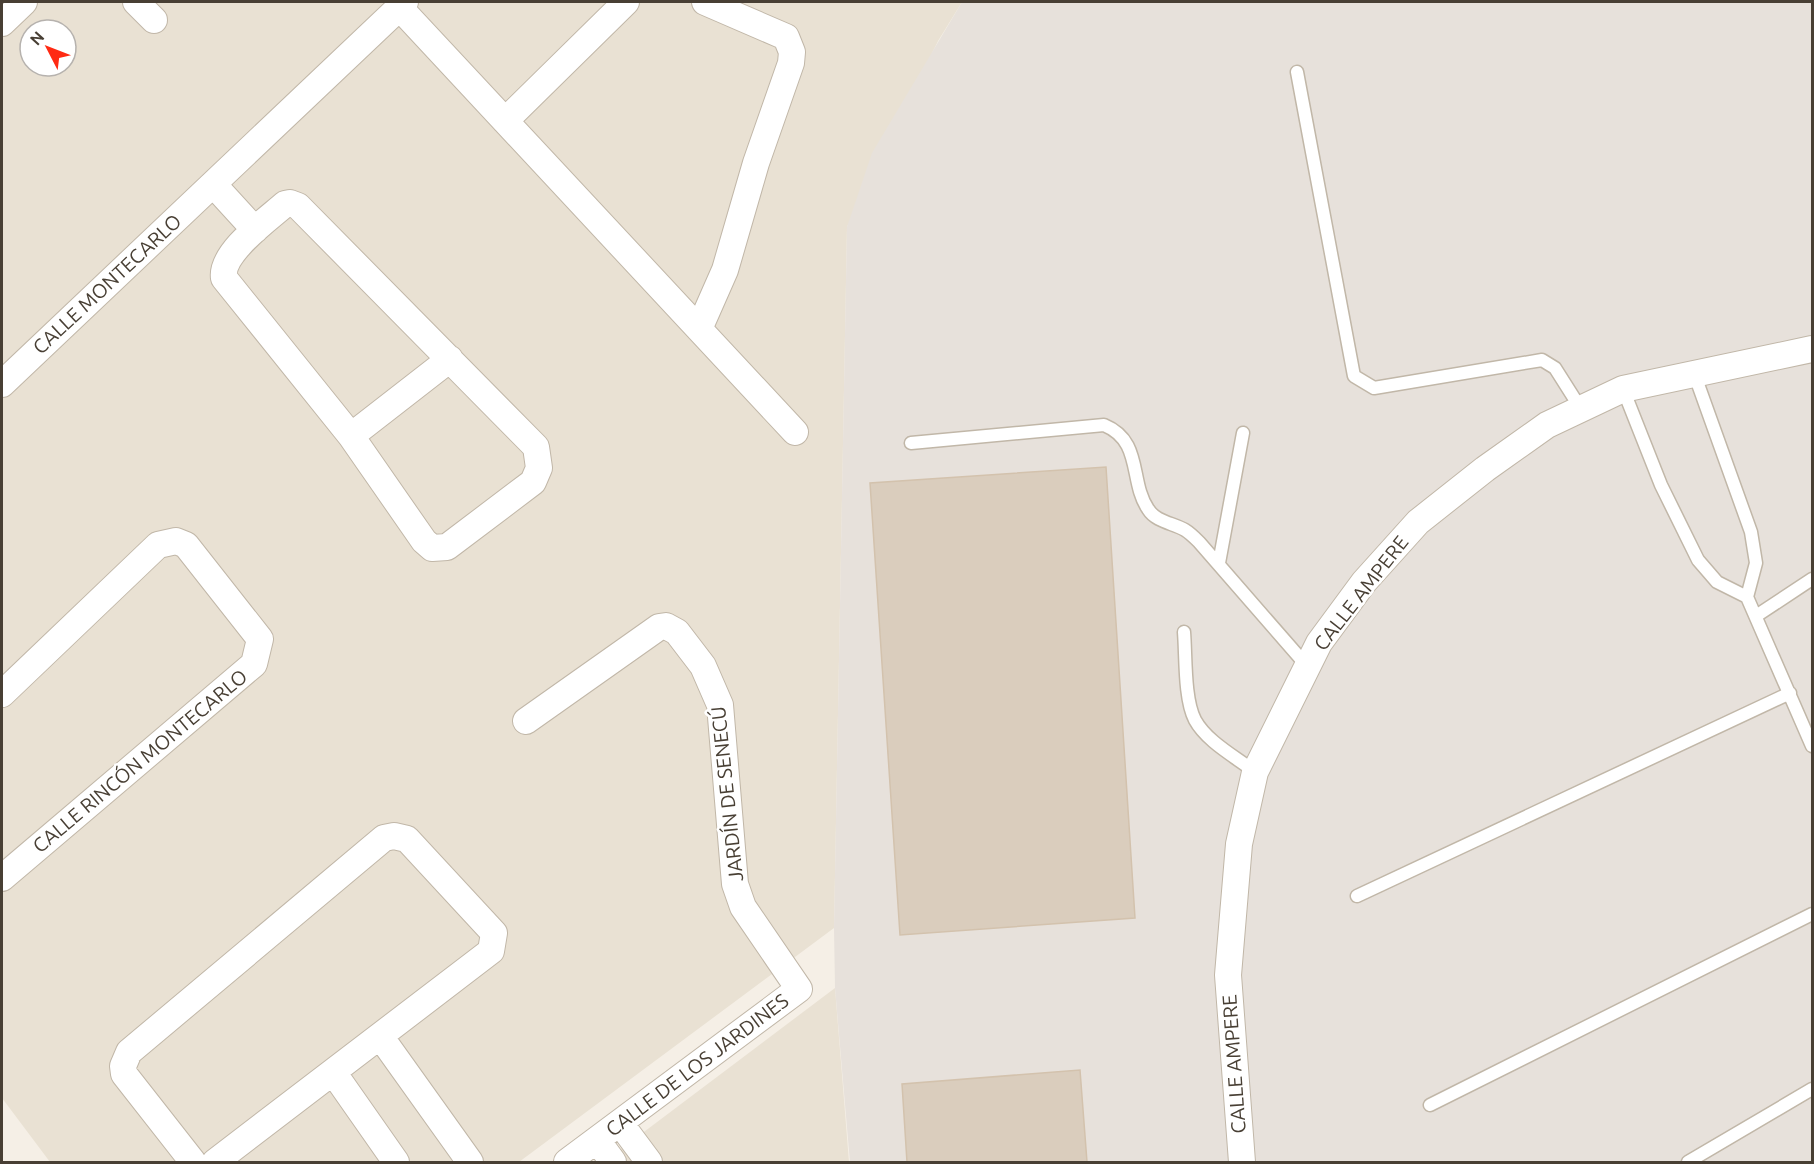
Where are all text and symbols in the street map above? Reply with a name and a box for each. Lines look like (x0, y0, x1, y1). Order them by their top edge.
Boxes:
north arrow (18, 18, 78, 78)
text: N (26, 28, 48, 48)
street label: CALLE MONTECARLO (28, 209, 186, 358)
street label: CALLE AMPERE (1309, 531, 1412, 655)
street label: CALLE RINCÓN MONTECARLO (28, 664, 252, 857)
street label: JARDÍN DE SENECÚ (706, 705, 747, 883)
street label: CALLE DE LOS JARDINES (601, 988, 792, 1141)
street label: CALLE AMPERE (1217, 994, 1250, 1134)

